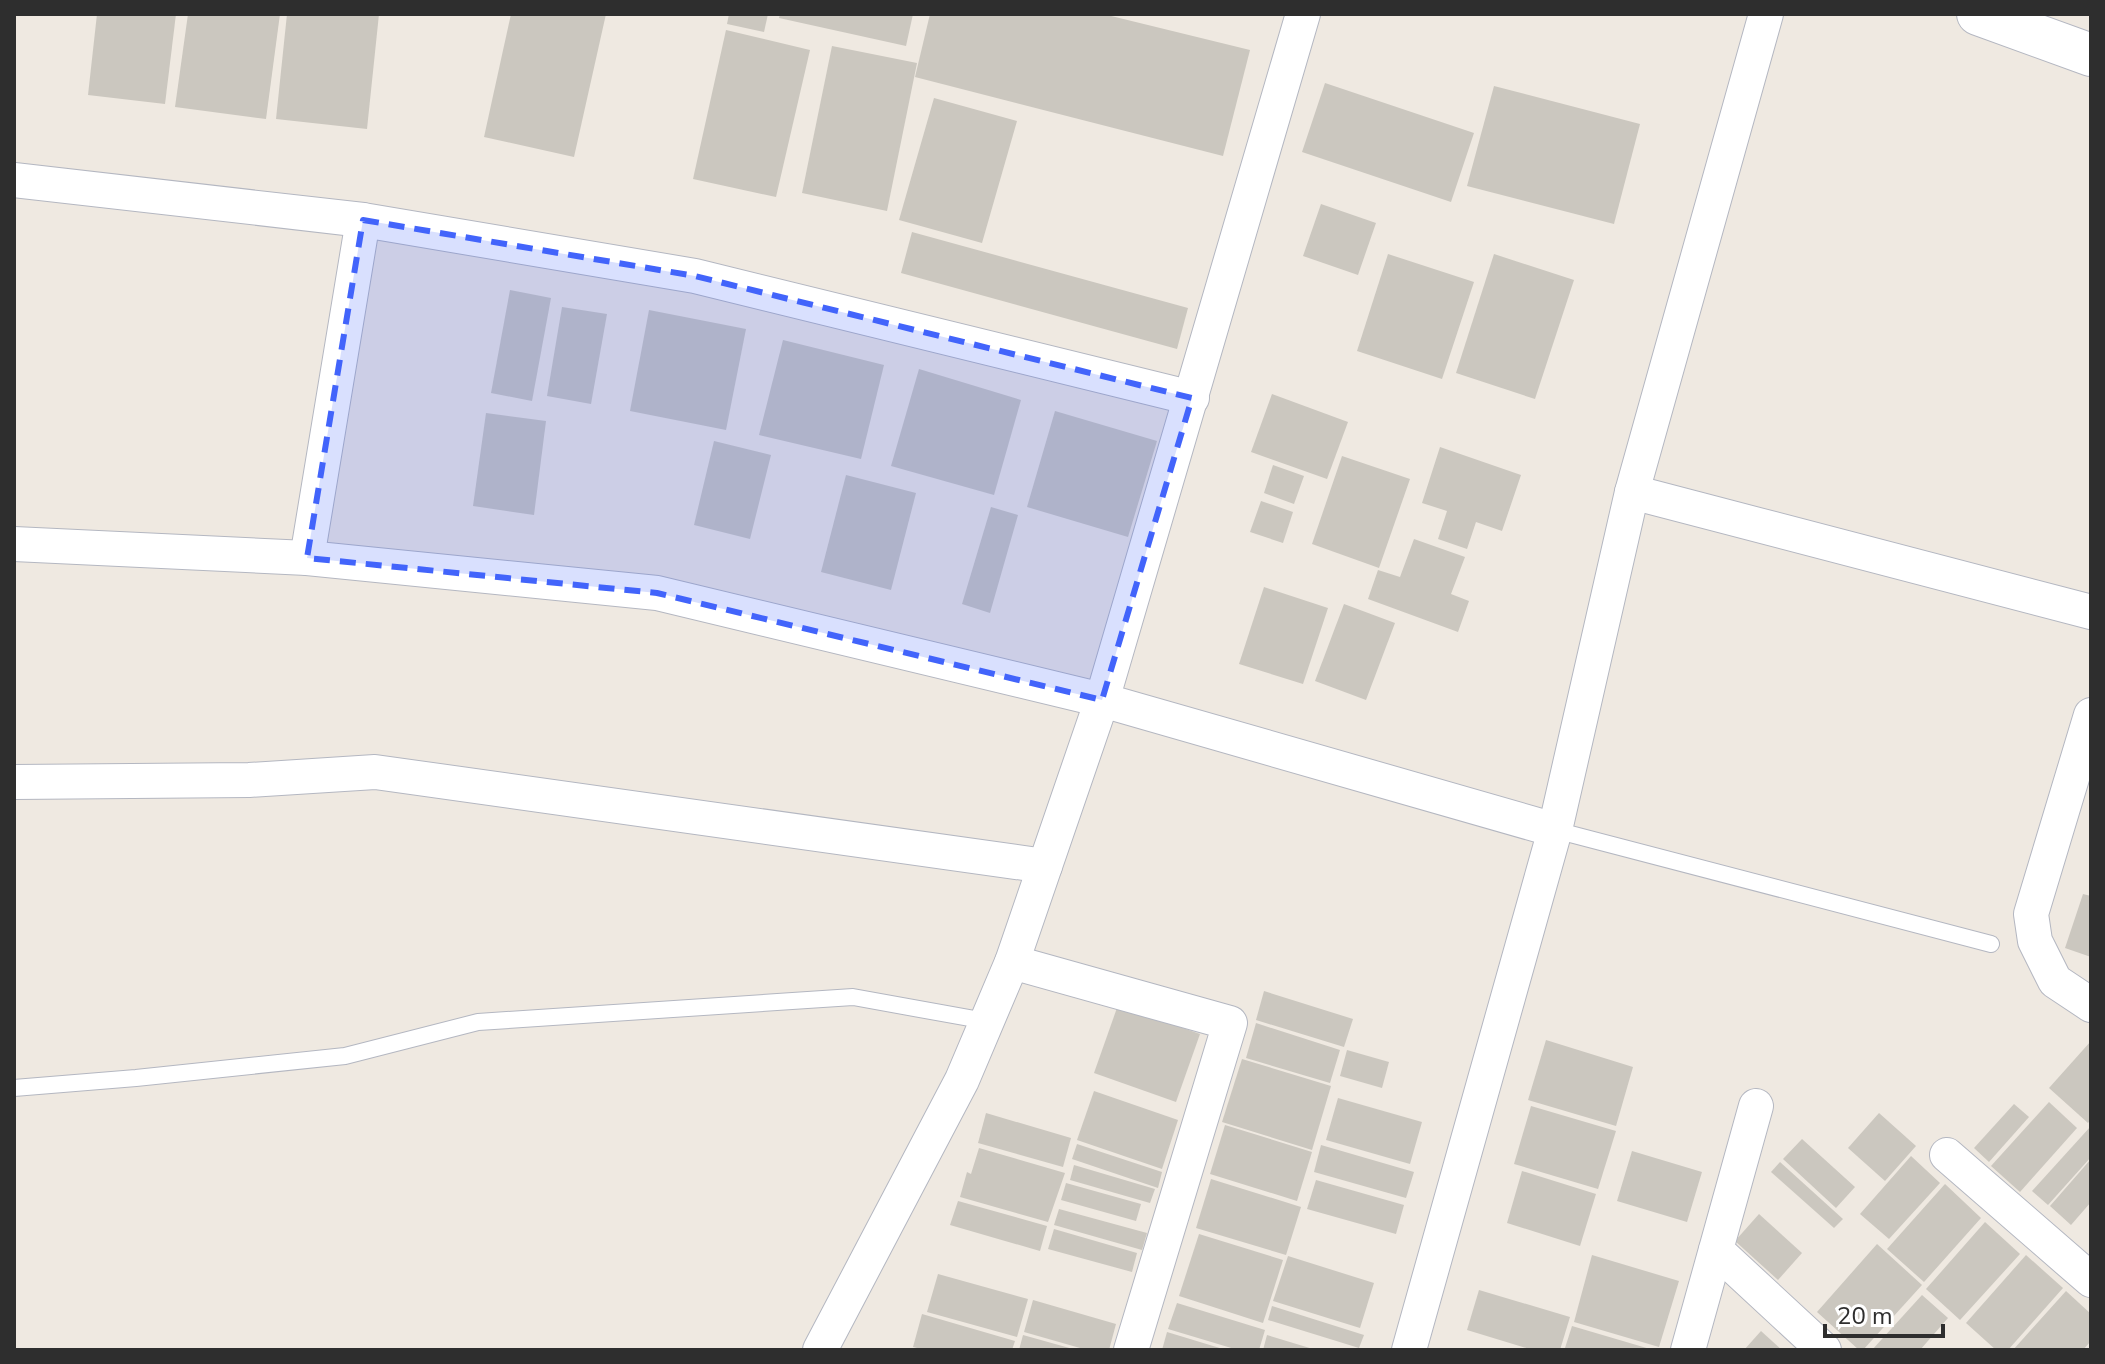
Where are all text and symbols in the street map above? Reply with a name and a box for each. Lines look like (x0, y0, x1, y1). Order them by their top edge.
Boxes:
scale bar (1825, 1288, 1943, 1338)
text: 20 m (1837, 1300, 1893, 1332)

